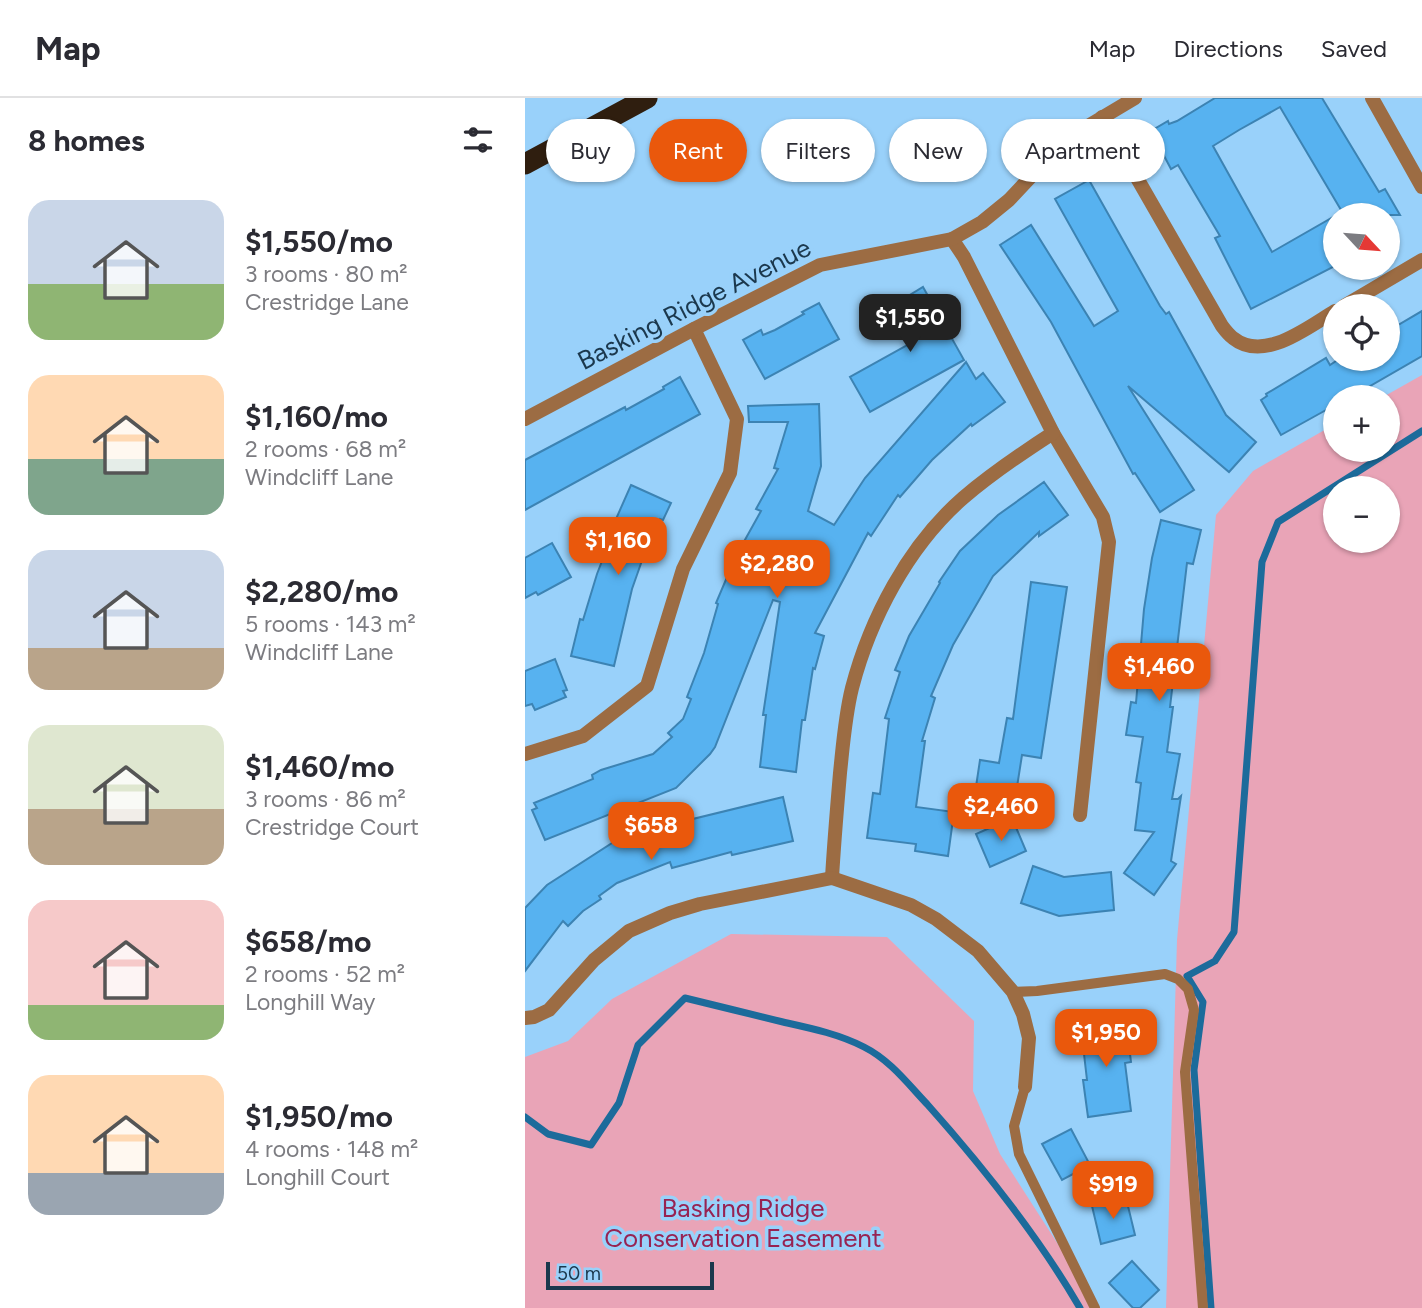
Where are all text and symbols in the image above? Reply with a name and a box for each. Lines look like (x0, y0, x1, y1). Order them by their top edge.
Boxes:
text: Map (35, 29, 101, 68)
text: Map (1089, 34, 1135, 63)
text: Directions (1173, 34, 1283, 63)
text: Saved (1321, 34, 1387, 63)
chip: Buy (546, 119, 635, 182)
chip: Rent (649, 119, 747, 182)
chip: Filters (761, 119, 875, 182)
chip: New (889, 119, 987, 182)
chip: Apartment (1001, 119, 1165, 182)
icon: filters (459, 121, 497, 159)
text: 8 homes (28, 122, 145, 159)
north arrow (1323, 203, 1400, 280)
map controls (1323, 203, 1400, 553)
text: $1,550/mo (245, 223, 393, 260)
icon: home (84, 228, 168, 312)
street label: Basking Ridge Avenue (572, 231, 816, 377)
text: 3 rooms · 80 m² (245, 260, 408, 288)
text: Crestridge Lane (245, 288, 409, 316)
pin: $1,550 (853, 294, 967, 354)
button: locate (1323, 294, 1400, 371)
text: $1,550 (875, 303, 945, 331)
button: + (1323, 385, 1400, 462)
text: $1,160/mo (245, 398, 388, 435)
icon: home (84, 403, 168, 487)
text: 2 rooms · 68 m² (245, 435, 406, 463)
text: Windcliff Lane (245, 463, 393, 491)
button: − (1323, 476, 1400, 553)
pin: $1,160 (561, 518, 675, 577)
text: $1,160 (585, 526, 651, 554)
pin: $2,280 (720, 540, 834, 600)
text: $2,280 (740, 549, 814, 577)
text: $2,280/mo (245, 573, 398, 610)
icon: home (84, 578, 168, 662)
text: 5 rooms · 143 m² (245, 610, 416, 638)
text: Windcliff Lane (245, 638, 393, 666)
pin: $1,460 (1102, 644, 1216, 703)
text: $1,460 (1123, 652, 1195, 680)
text: $1,460/mo (245, 748, 394, 785)
icon: home (84, 753, 168, 837)
pin: $2,460 (944, 784, 1058, 843)
text: 3 rooms · 86 m² (245, 785, 406, 813)
text: $2,460 (964, 792, 1038, 820)
pin: $658 (610, 802, 692, 862)
text: $658 (624, 811, 678, 839)
text: Crestridge Court (245, 813, 419, 841)
text: $658/mo (245, 923, 371, 960)
icon: home (84, 928, 168, 1012)
text: 2 rooms · 52 m² (245, 960, 405, 988)
text: Longhill Way (245, 988, 375, 1016)
pin: $1,950 (1049, 1010, 1163, 1069)
text: $1,950 (1071, 1018, 1141, 1046)
text: $1,950/mo (245, 1098, 393, 1135)
icon: home (84, 1103, 168, 1187)
text: 4 rooms · 148 m² (245, 1135, 418, 1163)
pin: $919 (1072, 1162, 1154, 1221)
text: Longhill Court (245, 1163, 390, 1191)
text: $919 (1088, 1170, 1138, 1198)
park label: Basking Ridge Conservation Easement (604, 1192, 882, 1254)
scale bar (546, 1259, 714, 1291)
text: 50 m (557, 1262, 601, 1285)

